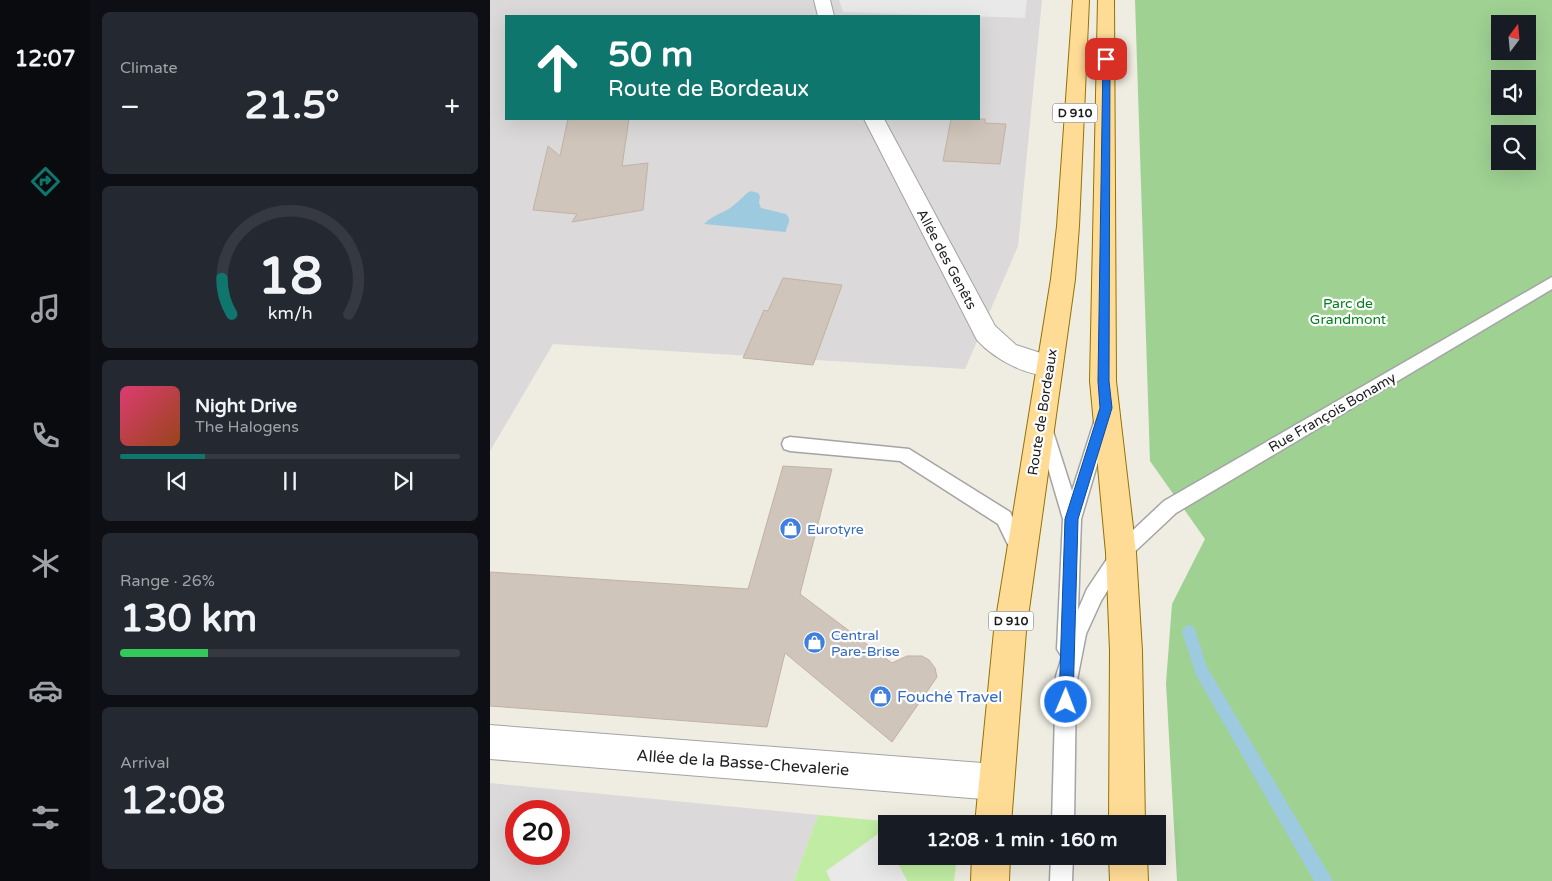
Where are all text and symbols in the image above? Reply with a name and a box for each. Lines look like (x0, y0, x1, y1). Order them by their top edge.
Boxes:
north arrow (1491, 15, 1536, 60)
map controls (1491, 15, 1536, 170)
text: 50 m (608, 34, 693, 76)
icon: ahead (525, 35, 590, 100)
pin (1085, 38, 1127, 80)
icon: arrive (1092, 45, 1120, 73)
text: 12:07 (15, 46, 75, 72)
text: Climate (120, 58, 178, 78)
button: sound (1491, 70, 1536, 115)
text: Route de Bordeaux (608, 76, 809, 102)
text: 21.5° (245, 83, 340, 129)
text: − (120, 90, 140, 124)
text: + (444, 90, 460, 124)
road number: D 910 (1052, 104, 1098, 122)
button: search (1491, 125, 1536, 170)
icon: directions (28, 164, 63, 199)
street label: Allée des Genêts (913, 206, 980, 312)
text: 18 (257, 245, 323, 308)
icon: music (28, 291, 63, 326)
park label: Parc de Grandmont (1310, 295, 1387, 328)
text: km/h (268, 303, 312, 324)
street label: Route de Bordeaux (1024, 348, 1061, 477)
street label: Rue François Bonamy (1265, 369, 1399, 456)
text: Night Drive (195, 395, 297, 417)
text: The Halogens (195, 417, 299, 437)
icon: phone (28, 418, 63, 453)
icon: previous (163, 467, 191, 495)
icon: pause (276, 467, 304, 495)
icon: next (389, 467, 417, 495)
shop icon: Eurotyre (779, 517, 803, 541)
place label: Eurotyre (807, 521, 864, 538)
icon: climate (28, 546, 63, 581)
text: Range · 26% (120, 571, 215, 591)
text: 130 km (120, 596, 257, 642)
road number: D 910 (988, 612, 1034, 630)
place label: Central Pare-Brise (831, 627, 900, 660)
shop icon: Central Pare-Brise (803, 631, 827, 655)
icon: car (28, 673, 63, 708)
position arrow (1039, 675, 1091, 727)
shop icon: Fouché Travel (869, 684, 893, 708)
place label: Fouché Travel (897, 687, 1002, 707)
street label: Allée de la Basse-Chevalerie (636, 746, 850, 780)
text: Arrival (120, 753, 169, 773)
text: 12:08 (120, 778, 225, 824)
icon: filters (28, 800, 63, 835)
speed limit sign: 20 (505, 800, 570, 865)
text: 12:08 · 1 min · 160 m (926, 829, 1118, 851)

